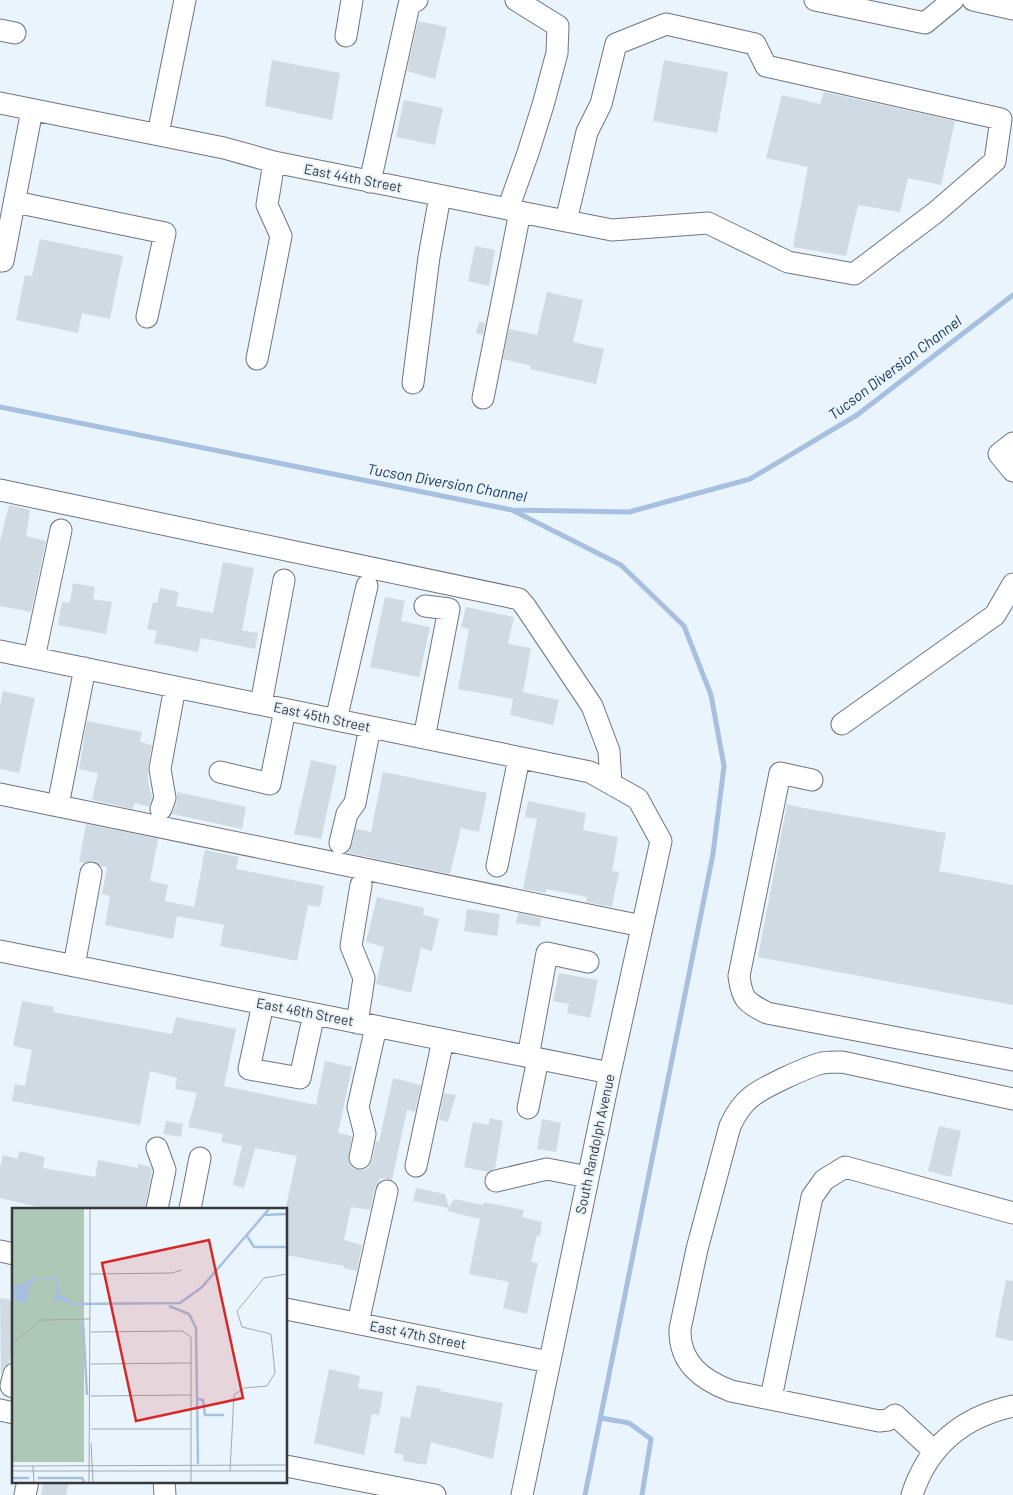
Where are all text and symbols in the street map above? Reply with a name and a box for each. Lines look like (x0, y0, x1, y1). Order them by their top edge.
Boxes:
street label: East 44th Street (303, 160, 403, 195)
water label: Tucson Diversion Channel (824, 311, 965, 423)
water label: Tucson Diversion Channel (366, 459, 529, 505)
street label: East 45th Street (272, 698, 372, 735)
street label: East 46th Street (255, 994, 355, 1029)
street label: South Randolph Avenue (571, 1072, 618, 1216)
inset map (12, 1208, 288, 1482)
street label: East 47th Street (368, 1317, 468, 1352)

